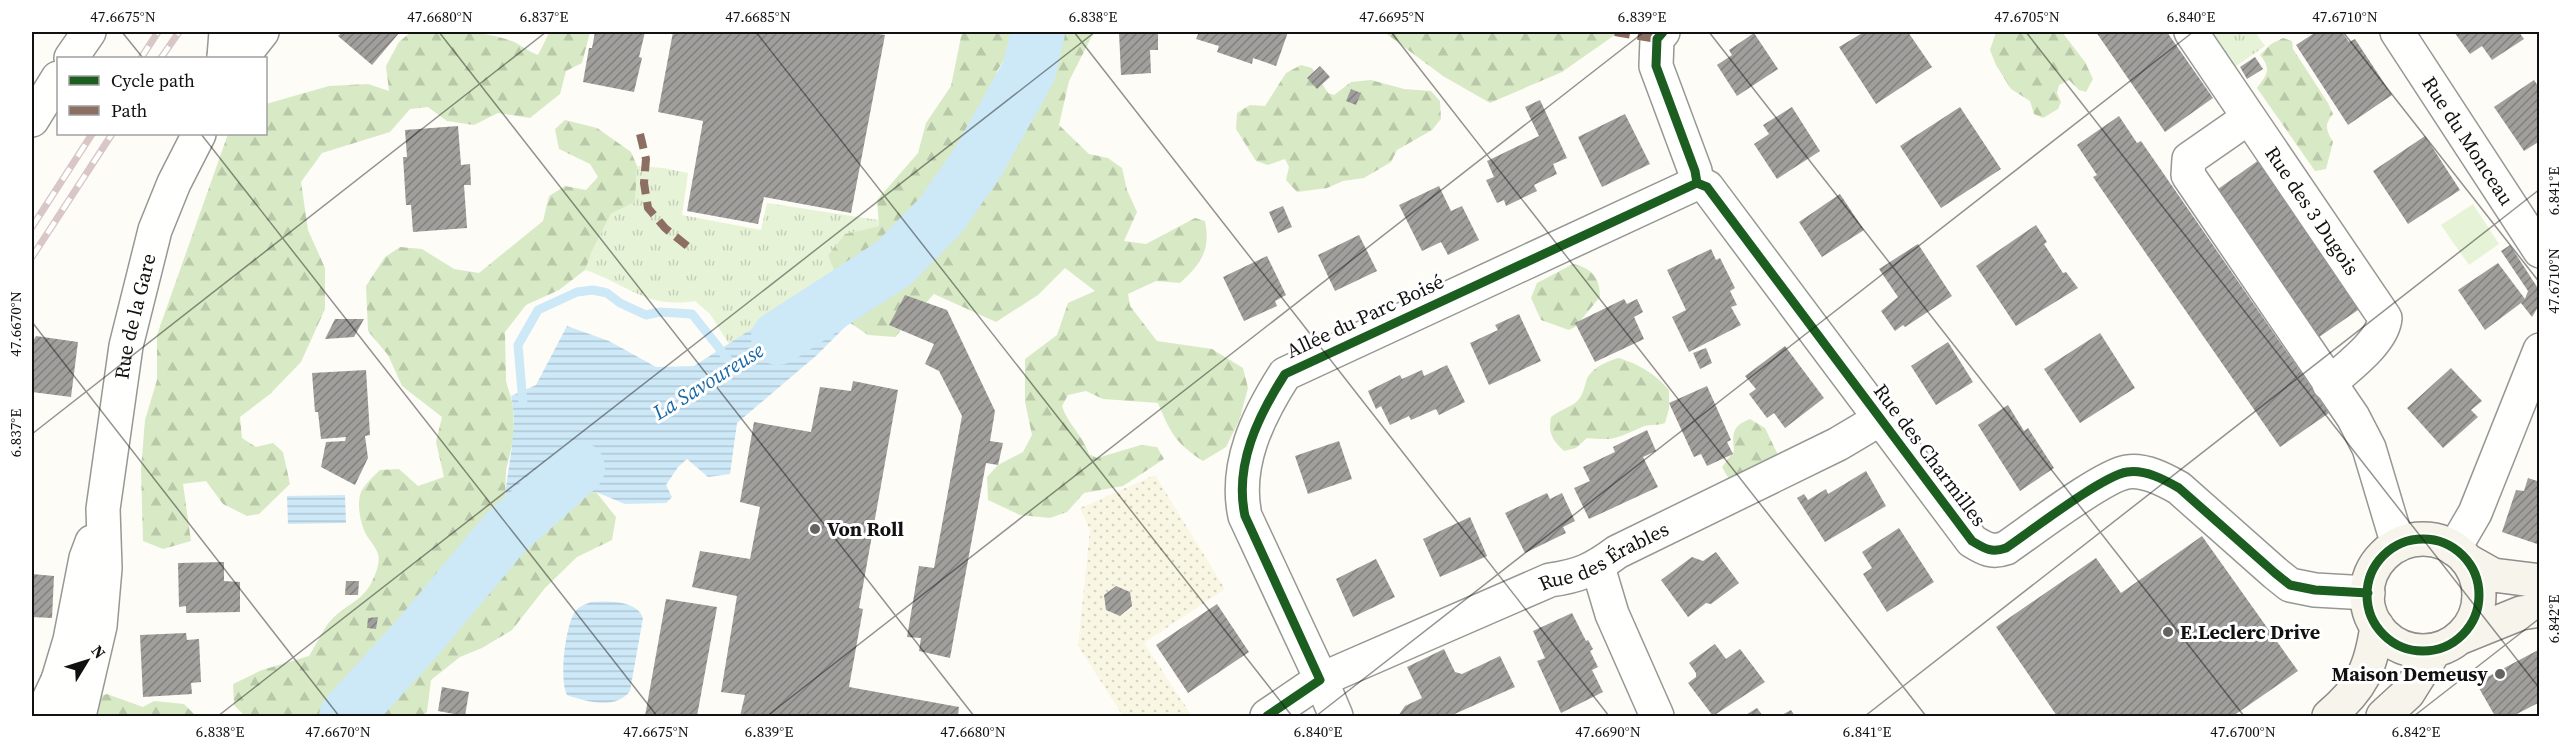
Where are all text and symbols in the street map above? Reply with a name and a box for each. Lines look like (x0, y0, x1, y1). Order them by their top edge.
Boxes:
text: 47.6675°N (90, 6, 156, 27)
text: 47.6680°N (407, 6, 473, 27)
text: 6.837°E (520, 6, 568, 27)
text: 47.6685°N (725, 6, 791, 27)
text: 6.838°E (1069, 6, 1117, 27)
text: 47.6695°N (1359, 6, 1425, 27)
text: 6.839°E (1618, 6, 1666, 27)
text: 47.6705°N (1994, 6, 2060, 27)
text: 6.840°E (2167, 6, 2215, 27)
text: 47.6710°N (2312, 6, 2378, 27)
legend (57, 57, 267, 135)
text: Cycle path (111, 68, 195, 93)
street label: Rue du Monceau (2416, 71, 2521, 211)
text: Path (111, 98, 148, 123)
street label: Rue des 3 Dugois (2259, 141, 2366, 281)
text: 6.841°E (2543, 167, 2564, 215)
text: 47.6710°N (2543, 248, 2564, 314)
street label: Rue de la Gare (107, 251, 163, 381)
street label: Allée du Parc Boisé (1282, 267, 1448, 365)
text: 47.6670°N (5, 291, 26, 357)
water label: La Savoureuse (646, 335, 769, 427)
street label: Rue des Charmilles (1867, 378, 1993, 532)
text: 6.837°E (5, 409, 26, 457)
place label: Von Roll (827, 515, 904, 543)
street label: Rue des Érables (1534, 515, 1673, 597)
marker: Von Roll (808, 522, 822, 536)
text: 6.842°E (2543, 595, 2564, 643)
place label: E.Leclerc Drive (2180, 618, 2320, 646)
marker: E.Leclerc Drive (2161, 625, 2175, 639)
north arrow (57, 631, 117, 691)
text: N (87, 640, 111, 663)
place label: Maison Demeusy (2332, 660, 2488, 688)
marker: Maison Demeusy (2493, 667, 2507, 681)
text: 6.838°E (196, 721, 244, 742)
text: 47.6670°N (305, 721, 371, 742)
text: 47.6675°N (623, 721, 689, 742)
text: 6.839°E (745, 721, 793, 742)
text: 47.6680°N (940, 721, 1006, 742)
text: 6.840°E (1294, 721, 1342, 742)
text: 47.6690°N (1575, 721, 1641, 742)
text: 6.841°E (1843, 721, 1891, 742)
text: 47.6700°N (2210, 721, 2276, 742)
text: 6.842°E (2392, 721, 2440, 742)

